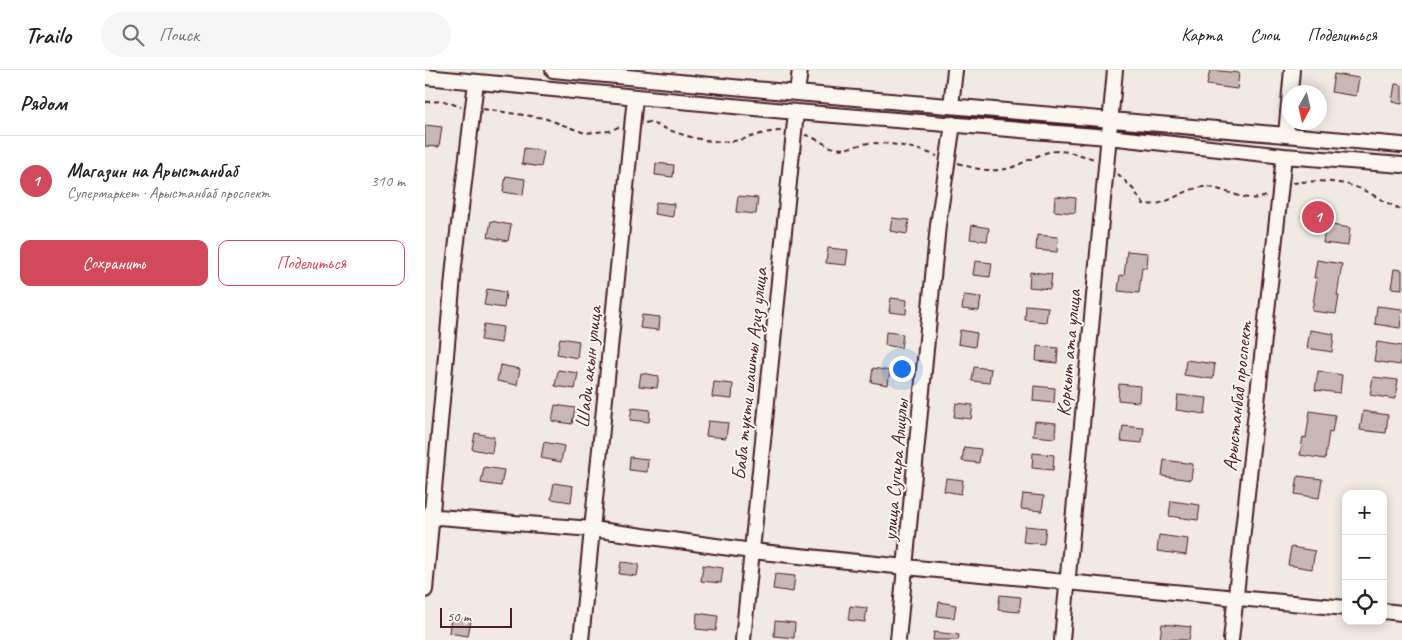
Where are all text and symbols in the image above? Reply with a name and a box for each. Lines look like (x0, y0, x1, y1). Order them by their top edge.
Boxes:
search box (101, 12, 451, 57)
text: Trailo (25, 20, 71, 50)
icon: search (119, 21, 147, 49)
text: Поиск (159, 23, 199, 47)
text: Карта (1181, 24, 1222, 46)
text: Слои (1250, 24, 1279, 46)
text: Поделиться (1307, 24, 1377, 46)
north arrow (1282, 85, 1327, 130)
text: Рядом (20, 90, 67, 116)
text: Магазин на Арыстанбаб (67, 159, 237, 183)
text: 1 (32, 171, 40, 191)
text: 310 m (371, 171, 405, 191)
text: Супермаркет · Арыстанбаб проспект (67, 183, 270, 203)
pin: 1 (1302, 198, 1334, 236)
button: Сохранить (20, 240, 208, 286)
button: Поделиться (218, 240, 405, 286)
street label: Баба тукти шашты Азиз улица (726, 265, 774, 482)
street label: Коркыт ата улица (1050, 287, 1087, 418)
street label: Шади акын улица (570, 303, 608, 429)
street label: Арыстанбаб проспект (1217, 318, 1258, 472)
your location (889, 356, 915, 382)
street label: улица Сугира Алиулы (877, 397, 914, 543)
map controls (1342, 490, 1387, 625)
button: + (1342, 490, 1387, 535)
button: − (1342, 535, 1387, 580)
button: locate (1342, 580, 1387, 625)
scale bar (440, 605, 513, 628)
text: 50 m (447, 608, 471, 625)

